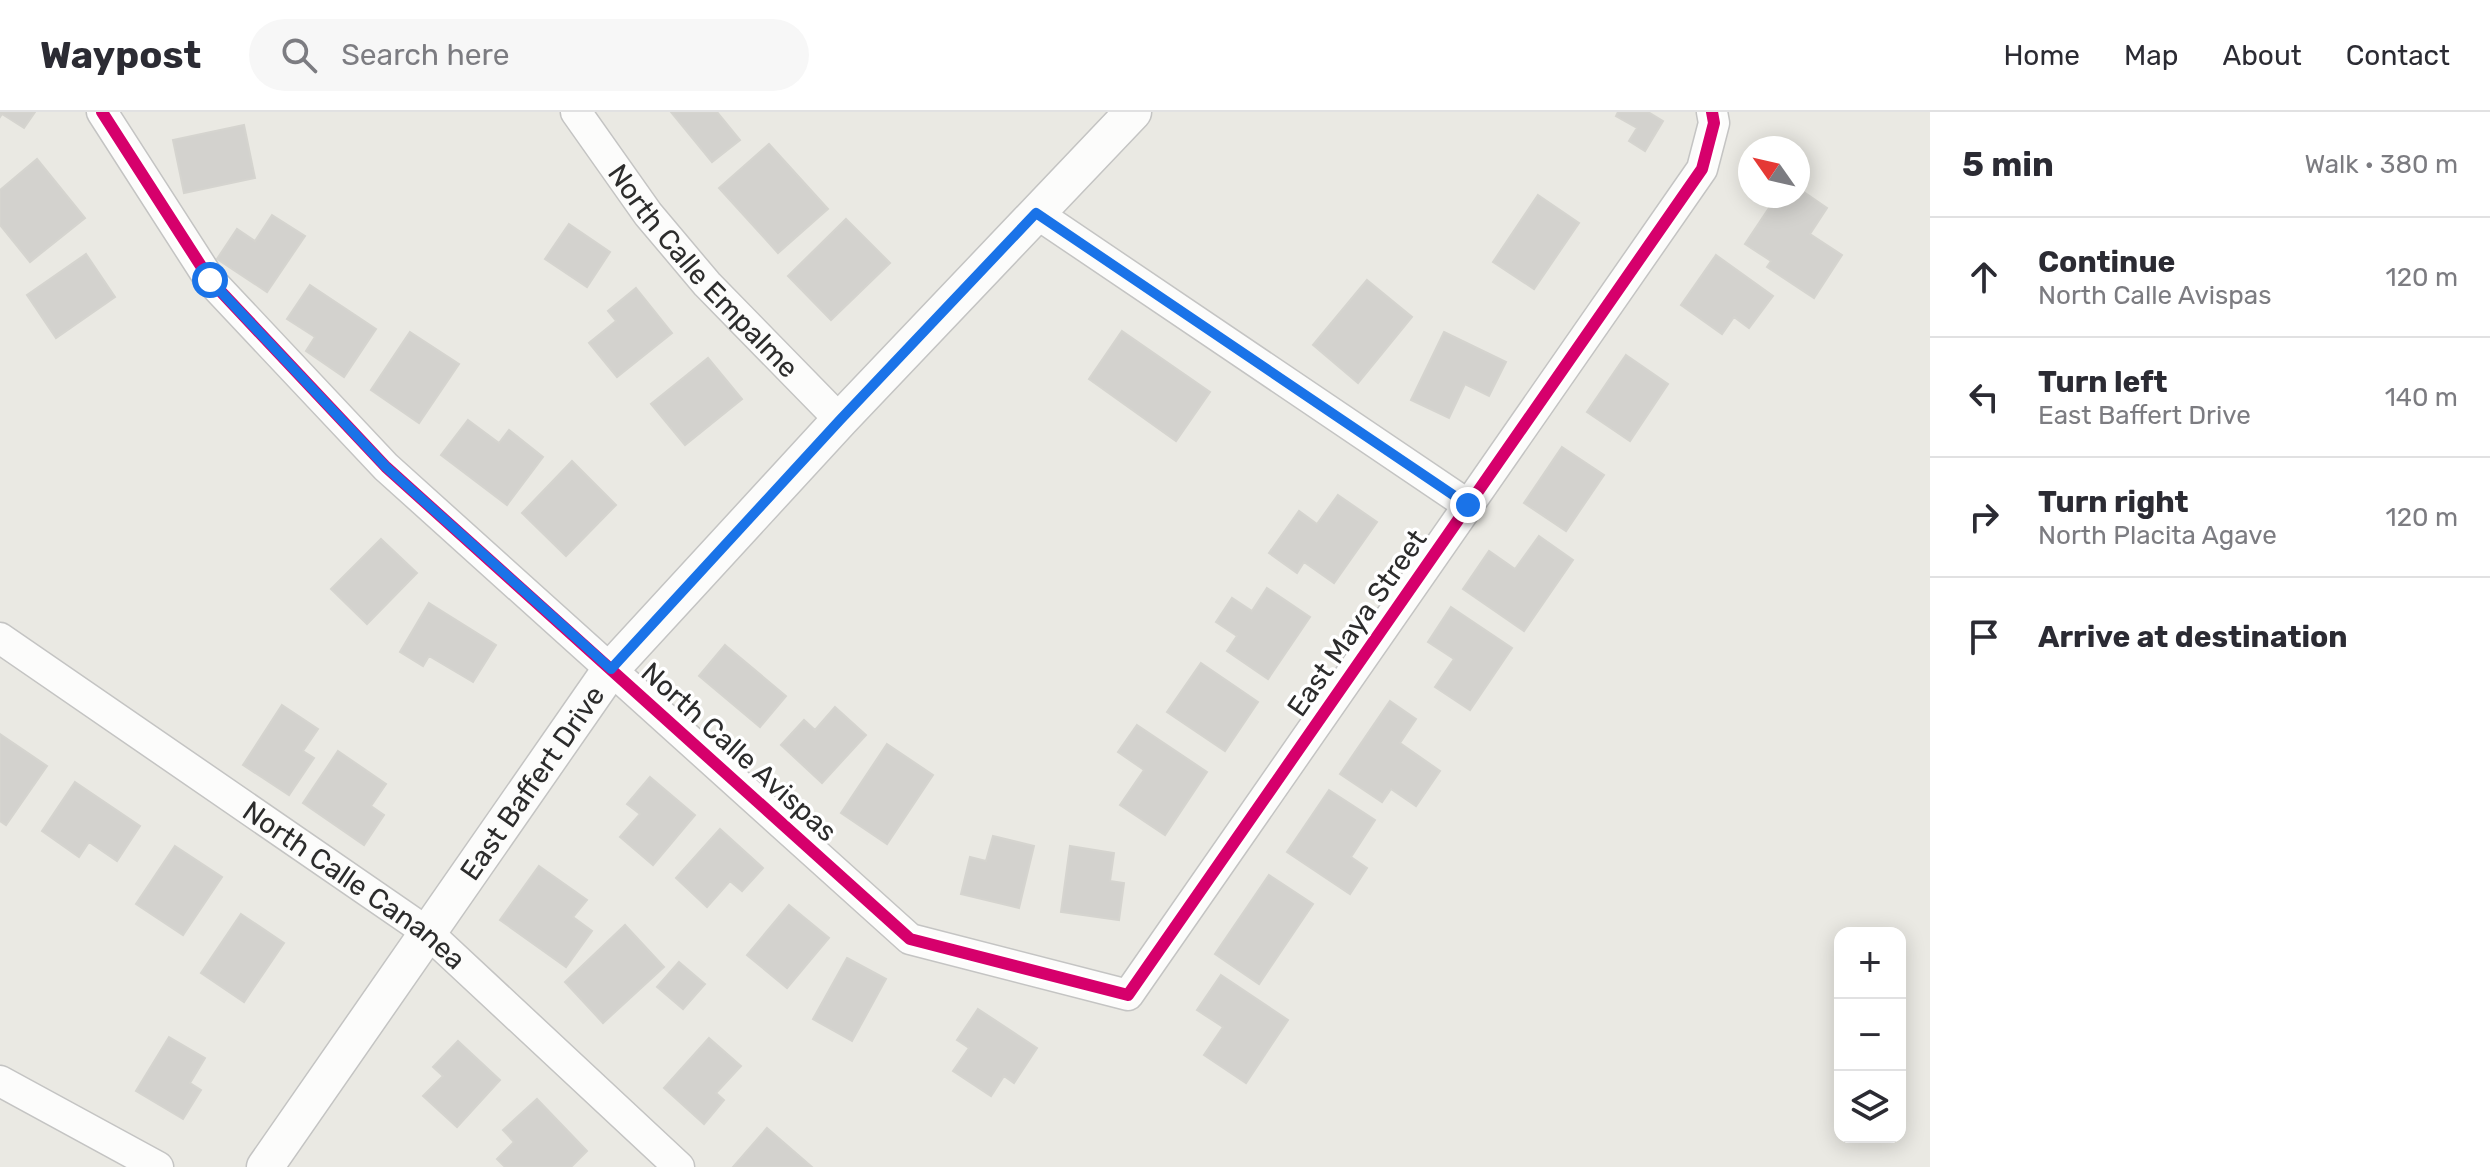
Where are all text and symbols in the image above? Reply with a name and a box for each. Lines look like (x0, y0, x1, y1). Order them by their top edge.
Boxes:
search box (249, 19, 809, 91)
text: Waypost (40, 32, 201, 78)
icon: search (277, 33, 321, 77)
text: Search here (341, 37, 509, 73)
text: Home (2003, 39, 2080, 72)
text: Map (2124, 39, 2178, 72)
text: About (2222, 39, 2302, 72)
text: Contact (2346, 39, 2450, 72)
north arrow (1738, 136, 1810, 208)
text: 5 min (1962, 144, 2054, 185)
text: Walk · 380 m (2304, 149, 2458, 180)
street label: North Calle Empalme (601, 158, 806, 384)
text: Continue (2038, 244, 2175, 280)
icon: ahead (1962, 255, 2006, 299)
route start (192, 262, 228, 298)
text: 120 m (2386, 262, 2458, 293)
text: North Calle Avispas (2038, 280, 2271, 311)
text: Turn left (2038, 364, 2168, 400)
icon: left (1962, 375, 2006, 419)
text: 140 m (2385, 382, 2458, 413)
text: East Baffert Drive (2038, 400, 2251, 431)
text: Turn right (2038, 484, 2189, 520)
route end (1450, 487, 1486, 523)
icon: right (1962, 495, 2006, 539)
text: 120 m (2386, 502, 2458, 533)
text: North Placita Agave (2038, 520, 2277, 551)
street label: East Maya Street (1280, 523, 1434, 723)
icon: arrive (1962, 615, 2006, 659)
text: Arrive at destination (2038, 619, 2348, 655)
street label: North Calle Avispas (635, 656, 843, 848)
street label: East Baffert Drive (453, 679, 611, 886)
street label: North Calle Cananea (237, 794, 472, 976)
map controls (1834, 927, 1906, 1143)
button: + (1834, 927, 1906, 999)
button: − (1834, 999, 1906, 1071)
button: layers (1834, 1071, 1906, 1143)

